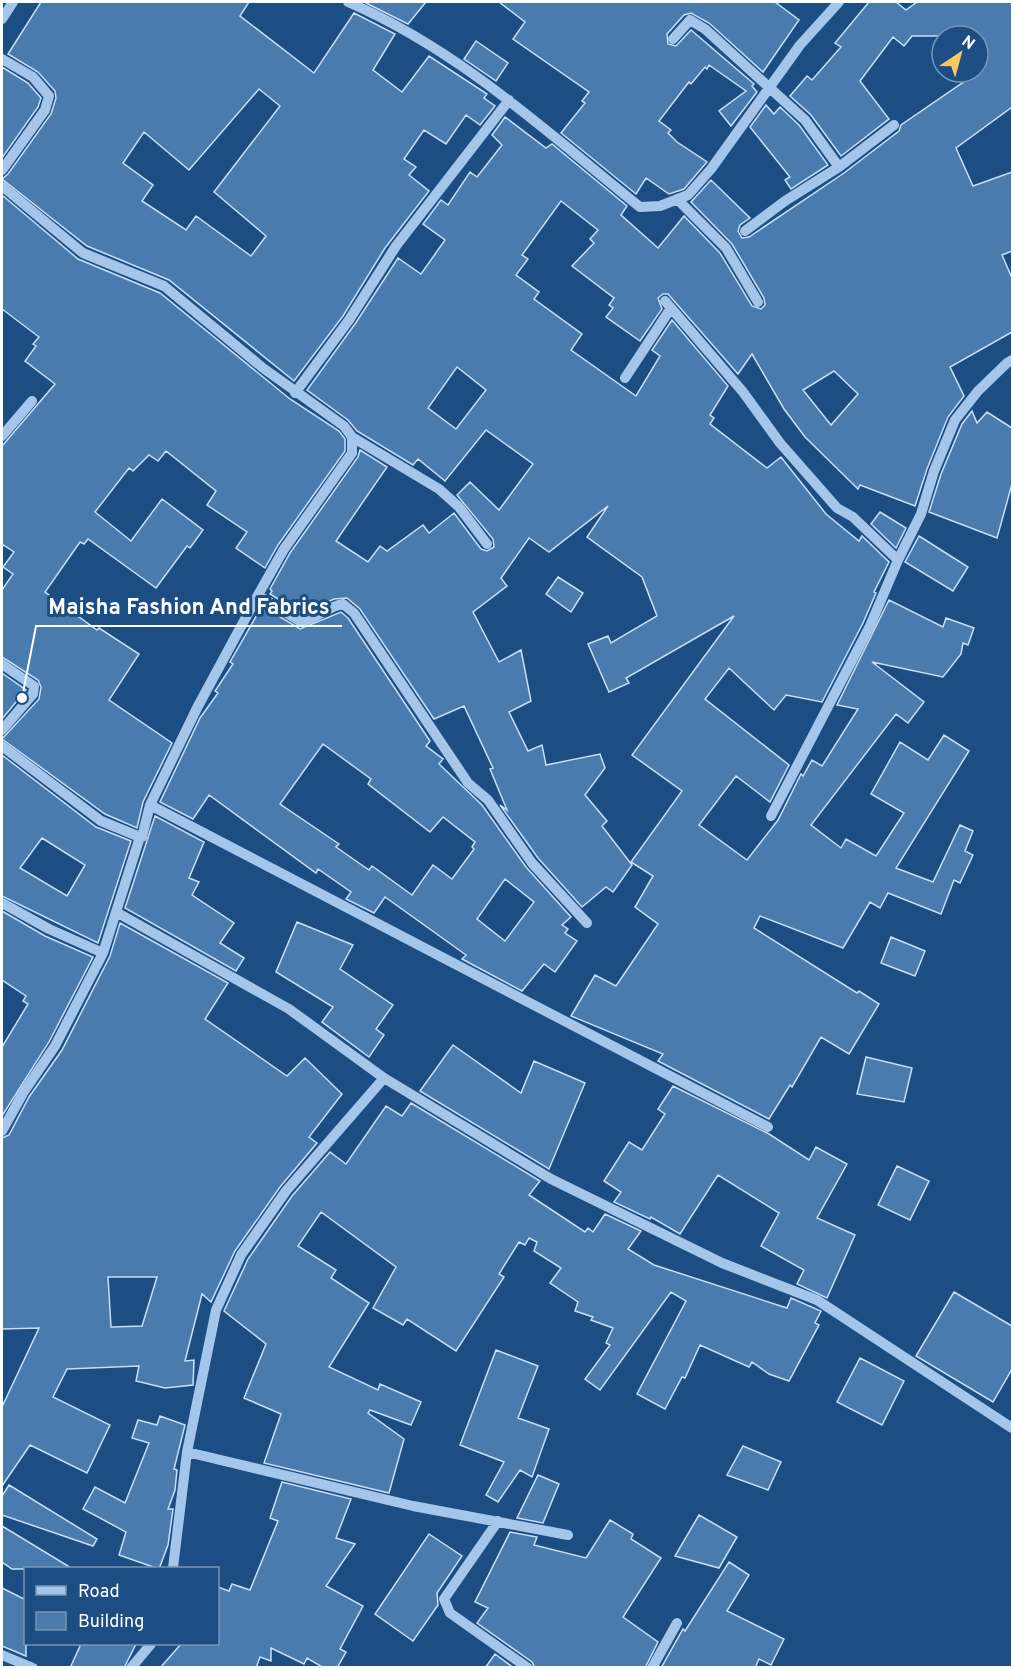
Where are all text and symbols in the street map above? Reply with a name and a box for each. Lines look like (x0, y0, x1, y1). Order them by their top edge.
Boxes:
north arrow (930, 24, 990, 84)
text: N (957, 32, 978, 55)
callout: Maisha Fashion And Fabrics (36, 586, 342, 626)
text: Maisha Fashion And Fabrics (48, 595, 330, 622)
legend (24, 1567, 219, 1645)
text: Road (78, 1581, 120, 1604)
text: Building (78, 1611, 144, 1634)

